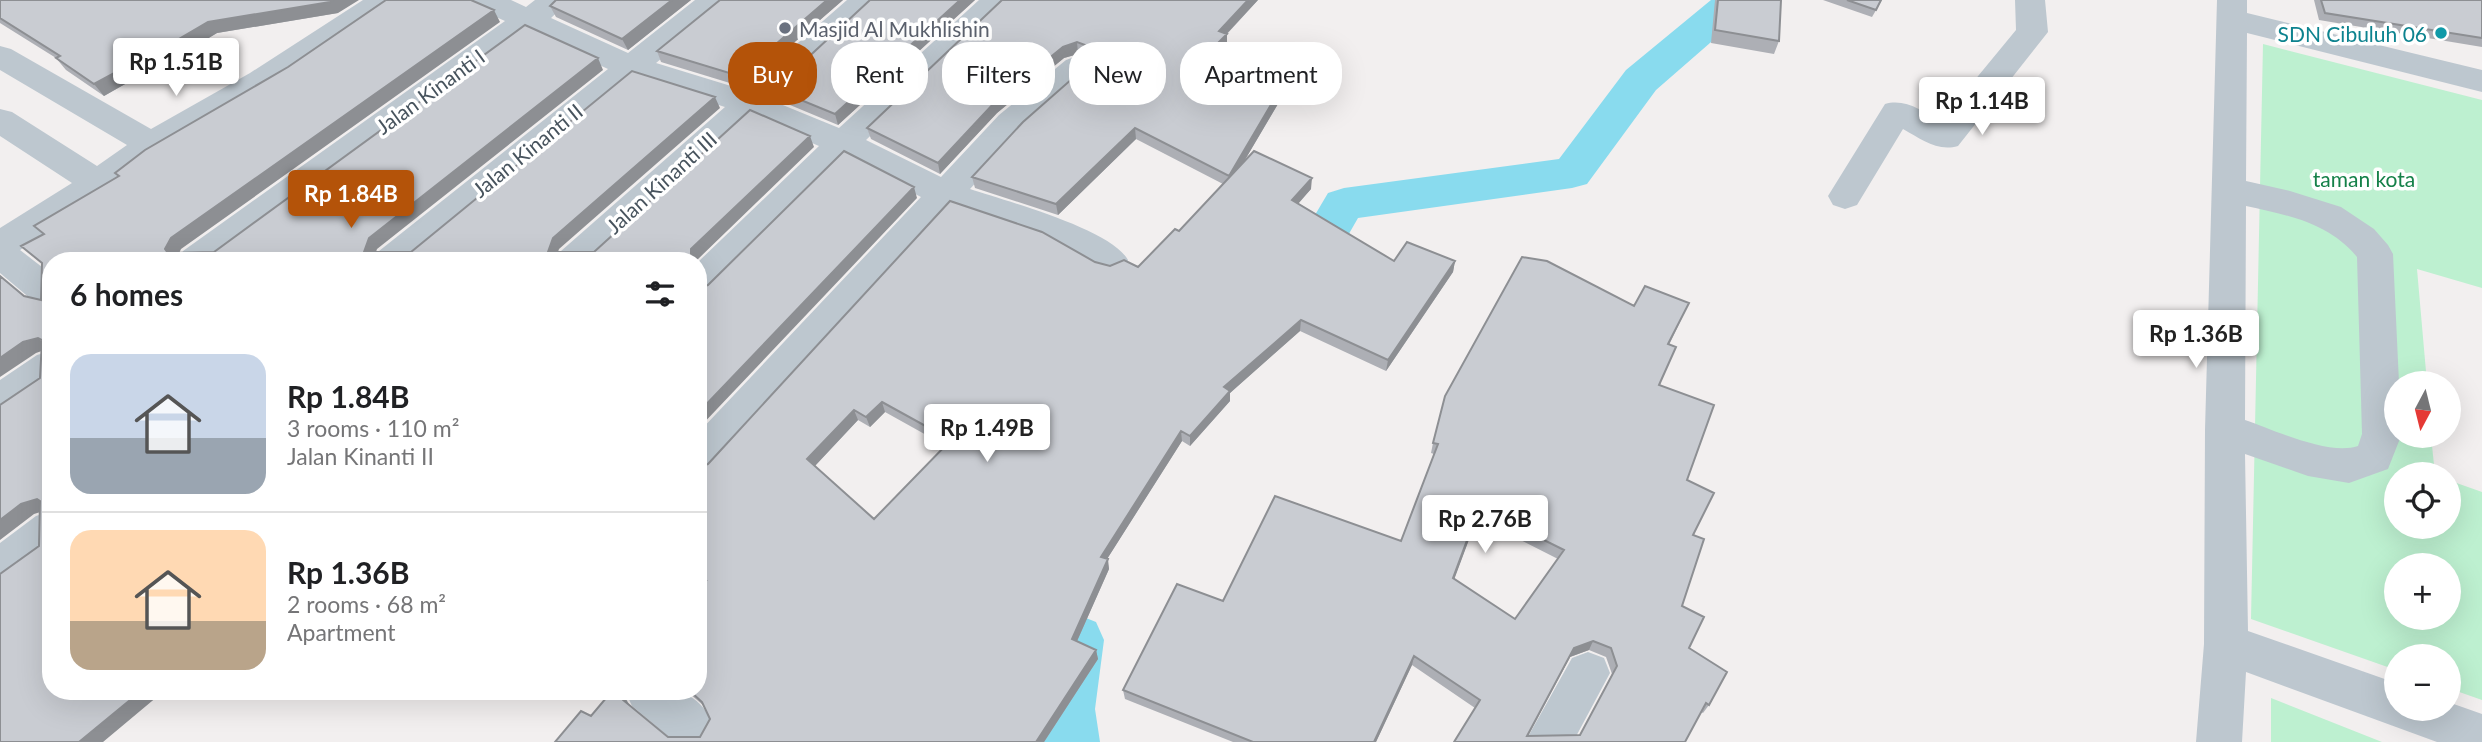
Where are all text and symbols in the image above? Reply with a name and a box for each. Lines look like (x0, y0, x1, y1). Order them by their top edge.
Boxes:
place label: Masjid Al Mukhlishin (799, 16, 990, 41)
marker: Masjid Al Mukhlishin (777, 20, 793, 36)
place label: SDN Cibuluh 06 (2278, 21, 2427, 46)
marker: SDN Cibuluh 06 (2433, 25, 2449, 41)
pin: Rp 1.51B (104, 38, 248, 98)
chip: Buy (728, 42, 817, 105)
chip: Rent (831, 42, 928, 105)
chip: Filters (942, 42, 1055, 105)
chip: New (1069, 42, 1166, 105)
chip: Apartment (1180, 42, 1342, 105)
street label: Jalan Kinanti I (371, 43, 489, 139)
text: Rp 1.51B (129, 47, 223, 75)
pin: Rp 1.14B (1910, 78, 2054, 137)
text: Rp 1.14B (1935, 86, 2029, 114)
street label: Jalan Kinanti II (467, 98, 587, 202)
street label: Jalan Kinanti III (601, 126, 721, 238)
park label: taman kota (2313, 166, 2415, 191)
pin: Rp 1.84B (279, 170, 423, 230)
text: Rp 1.84B (304, 179, 398, 207)
icon: filters (641, 275, 679, 313)
text: 6 homes (70, 276, 183, 312)
pin: Rp 1.36B (2124, 310, 2268, 370)
text: Rp 1.36B (2149, 319, 2243, 347)
north arrow (2384, 371, 2460, 448)
map controls (2384, 371, 2461, 721)
text: Rp 1.84B (287, 378, 410, 414)
icon: home (126, 382, 210, 466)
pin: Rp 1.49B (915, 405, 1059, 464)
text: Rp 1.49B (940, 413, 1034, 441)
text: 3 rooms · 110 m² (287, 414, 459, 442)
text: Jalan Kinanti II (287, 442, 434, 470)
button: locate (2384, 462, 2461, 539)
pin: Rp 2.76B (1413, 496, 1557, 555)
text: Rp 2.76B (1438, 504, 1532, 532)
button: + (2384, 553, 2461, 630)
text: Rp 1.36B (287, 554, 410, 590)
icon: home (126, 558, 210, 642)
text: 2 rooms · 68 m² (287, 590, 446, 618)
text: Apartment (287, 618, 395, 646)
button: − (2384, 644, 2461, 721)

